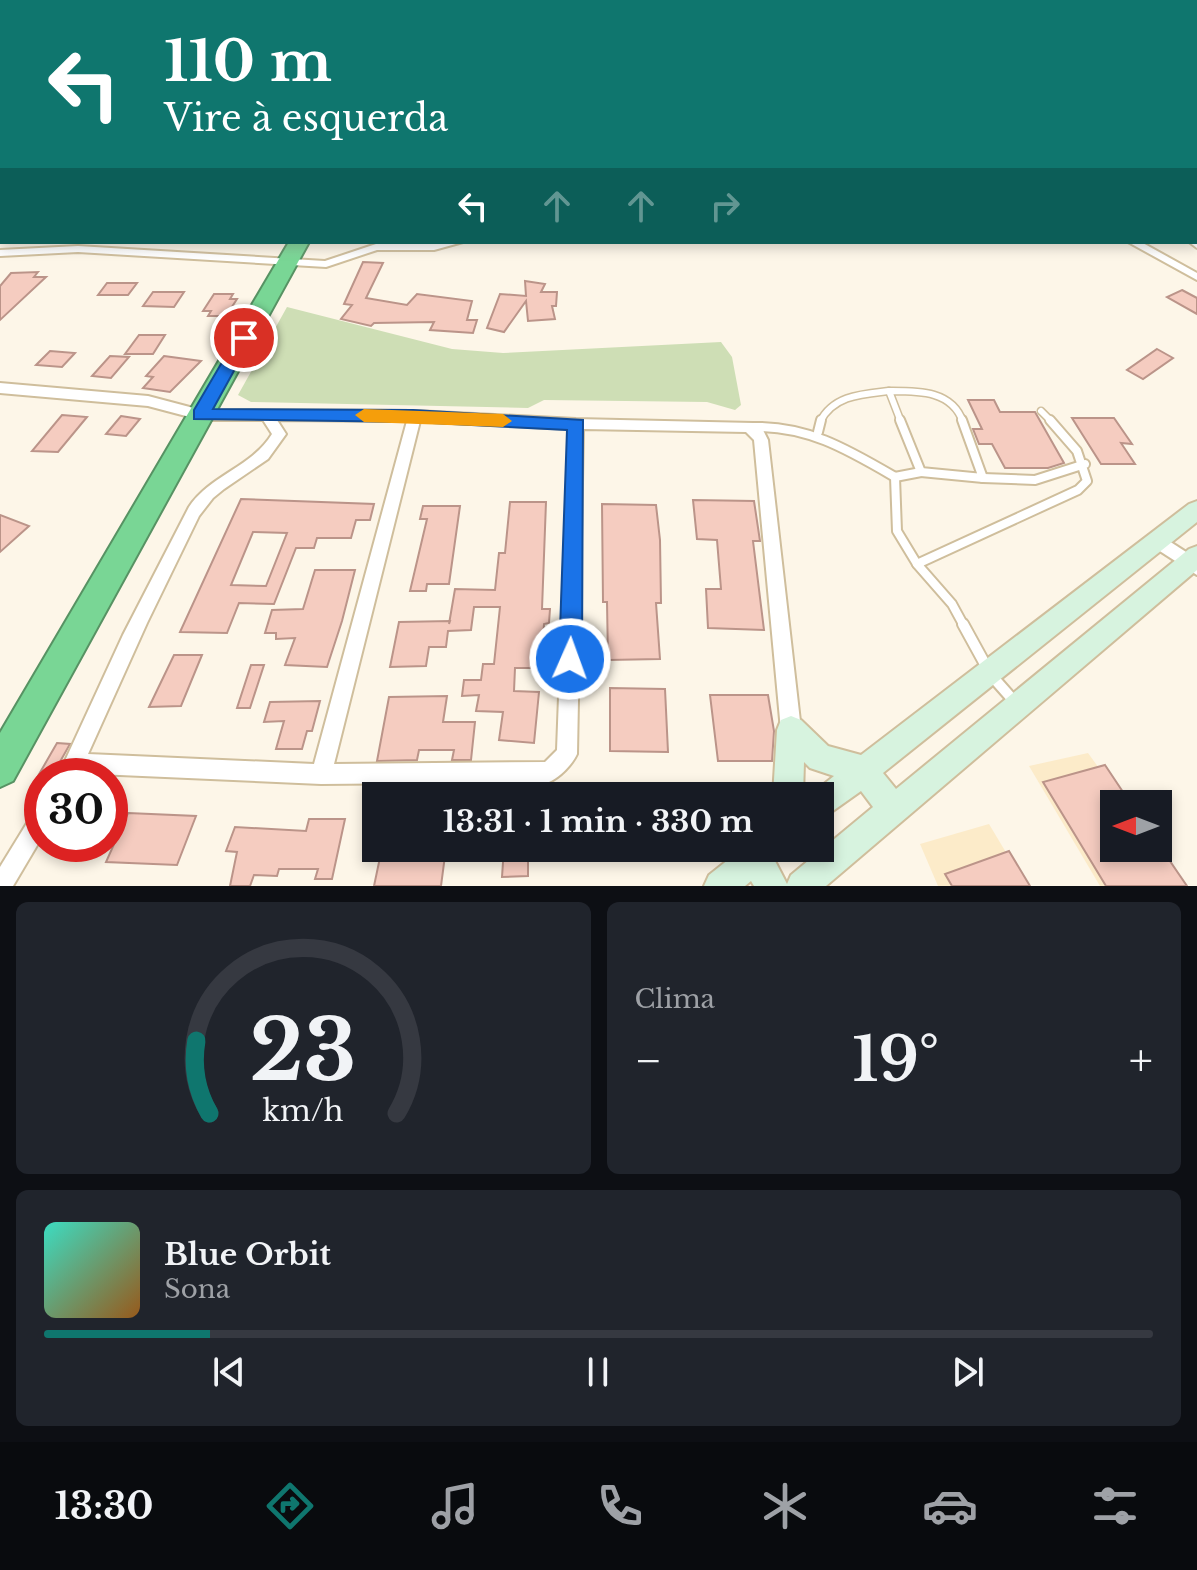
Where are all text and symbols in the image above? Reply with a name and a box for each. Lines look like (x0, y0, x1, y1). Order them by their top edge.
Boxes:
text: 110 m (164, 27, 332, 96)
icon: left (32, 32, 136, 136)
text: Vire à esquerda (164, 96, 448, 141)
icon: left (451, 184, 495, 228)
icon: ahead (535, 184, 579, 228)
icon: ahead (619, 184, 663, 228)
icon: right (703, 184, 747, 228)
pin (210, 304, 278, 372)
icon: arrive (222, 316, 266, 360)
position arrow (528, 617, 612, 701)
speed limit sign: 30 (24, 758, 128, 862)
north arrow (1100, 790, 1172, 862)
map controls (1100, 790, 1172, 862)
text: 13:31 · 1 min · 330 m (443, 803, 753, 840)
text: Clima (635, 983, 715, 1015)
text: 23 (250, 999, 357, 1102)
text: 19° (852, 1023, 939, 1097)
text: − (635, 1033, 662, 1088)
text: + (1129, 1033, 1153, 1088)
text: km/h (263, 1093, 344, 1129)
text: Blue Orbit (164, 1236, 331, 1273)
text: Sona (164, 1273, 230, 1305)
icon: previous (207, 1350, 251, 1394)
icon: pause (576, 1350, 620, 1394)
icon: next (946, 1350, 990, 1394)
icon: directions (262, 1478, 318, 1534)
icon: music (427, 1478, 483, 1534)
icon: phone (592, 1478, 648, 1534)
icon: climate (757, 1478, 813, 1534)
icon: car (922, 1478, 978, 1534)
icon: filters (1087, 1478, 1143, 1534)
text: 13:30 (54, 1484, 153, 1529)

